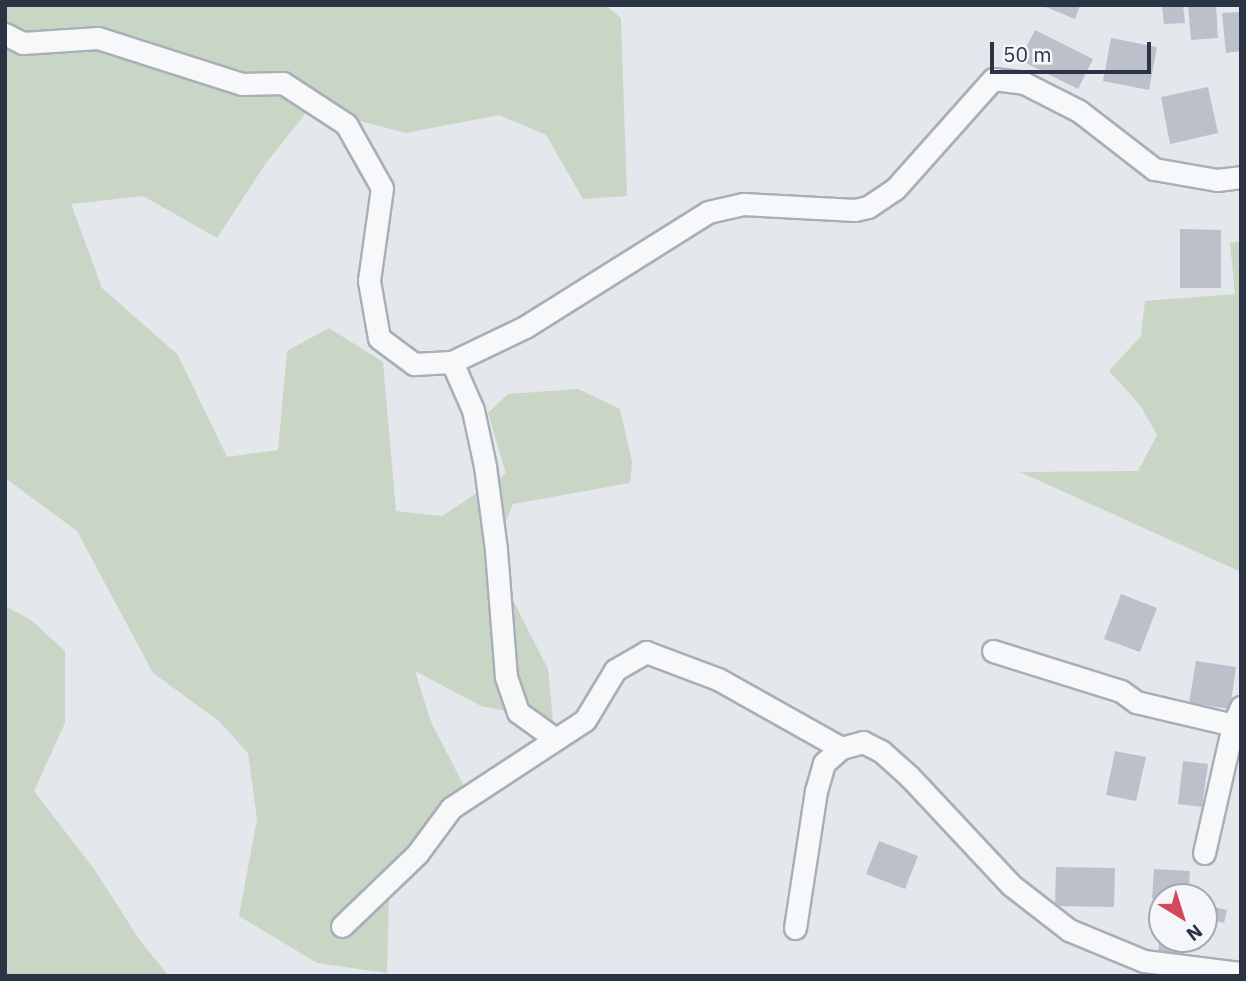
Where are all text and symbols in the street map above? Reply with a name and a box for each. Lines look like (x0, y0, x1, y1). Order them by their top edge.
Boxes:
scale bar (994, 28, 1155, 72)
text: 50 m (1003, 40, 1052, 68)
north arrow (1148, 883, 1218, 953)
text: N (1182, 919, 1208, 947)

